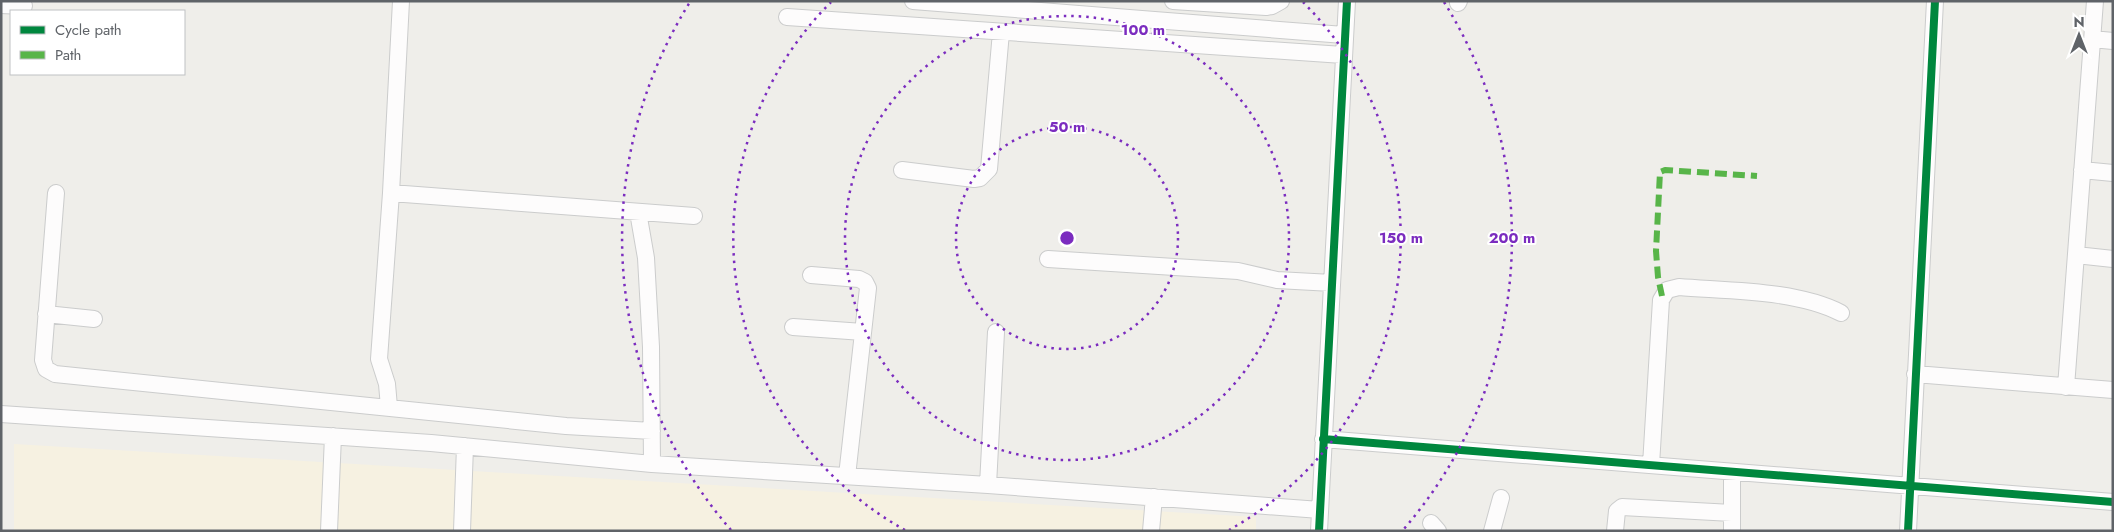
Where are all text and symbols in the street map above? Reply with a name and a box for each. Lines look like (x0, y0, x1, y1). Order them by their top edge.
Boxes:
legend (10, 10, 185, 75)
north arrow (2054, 10, 2104, 60)
text: N (2073, 12, 2085, 32)
text: Cycle path (55, 19, 122, 41)
text: 100 m (1121, 19, 1165, 41)
text: Path (55, 44, 81, 66)
text: 50 m (1049, 116, 1085, 138)
text: 150 m (1379, 227, 1423, 249)
text: 200 m (1489, 227, 1535, 249)
centre of rings (1058, 229, 1076, 247)

